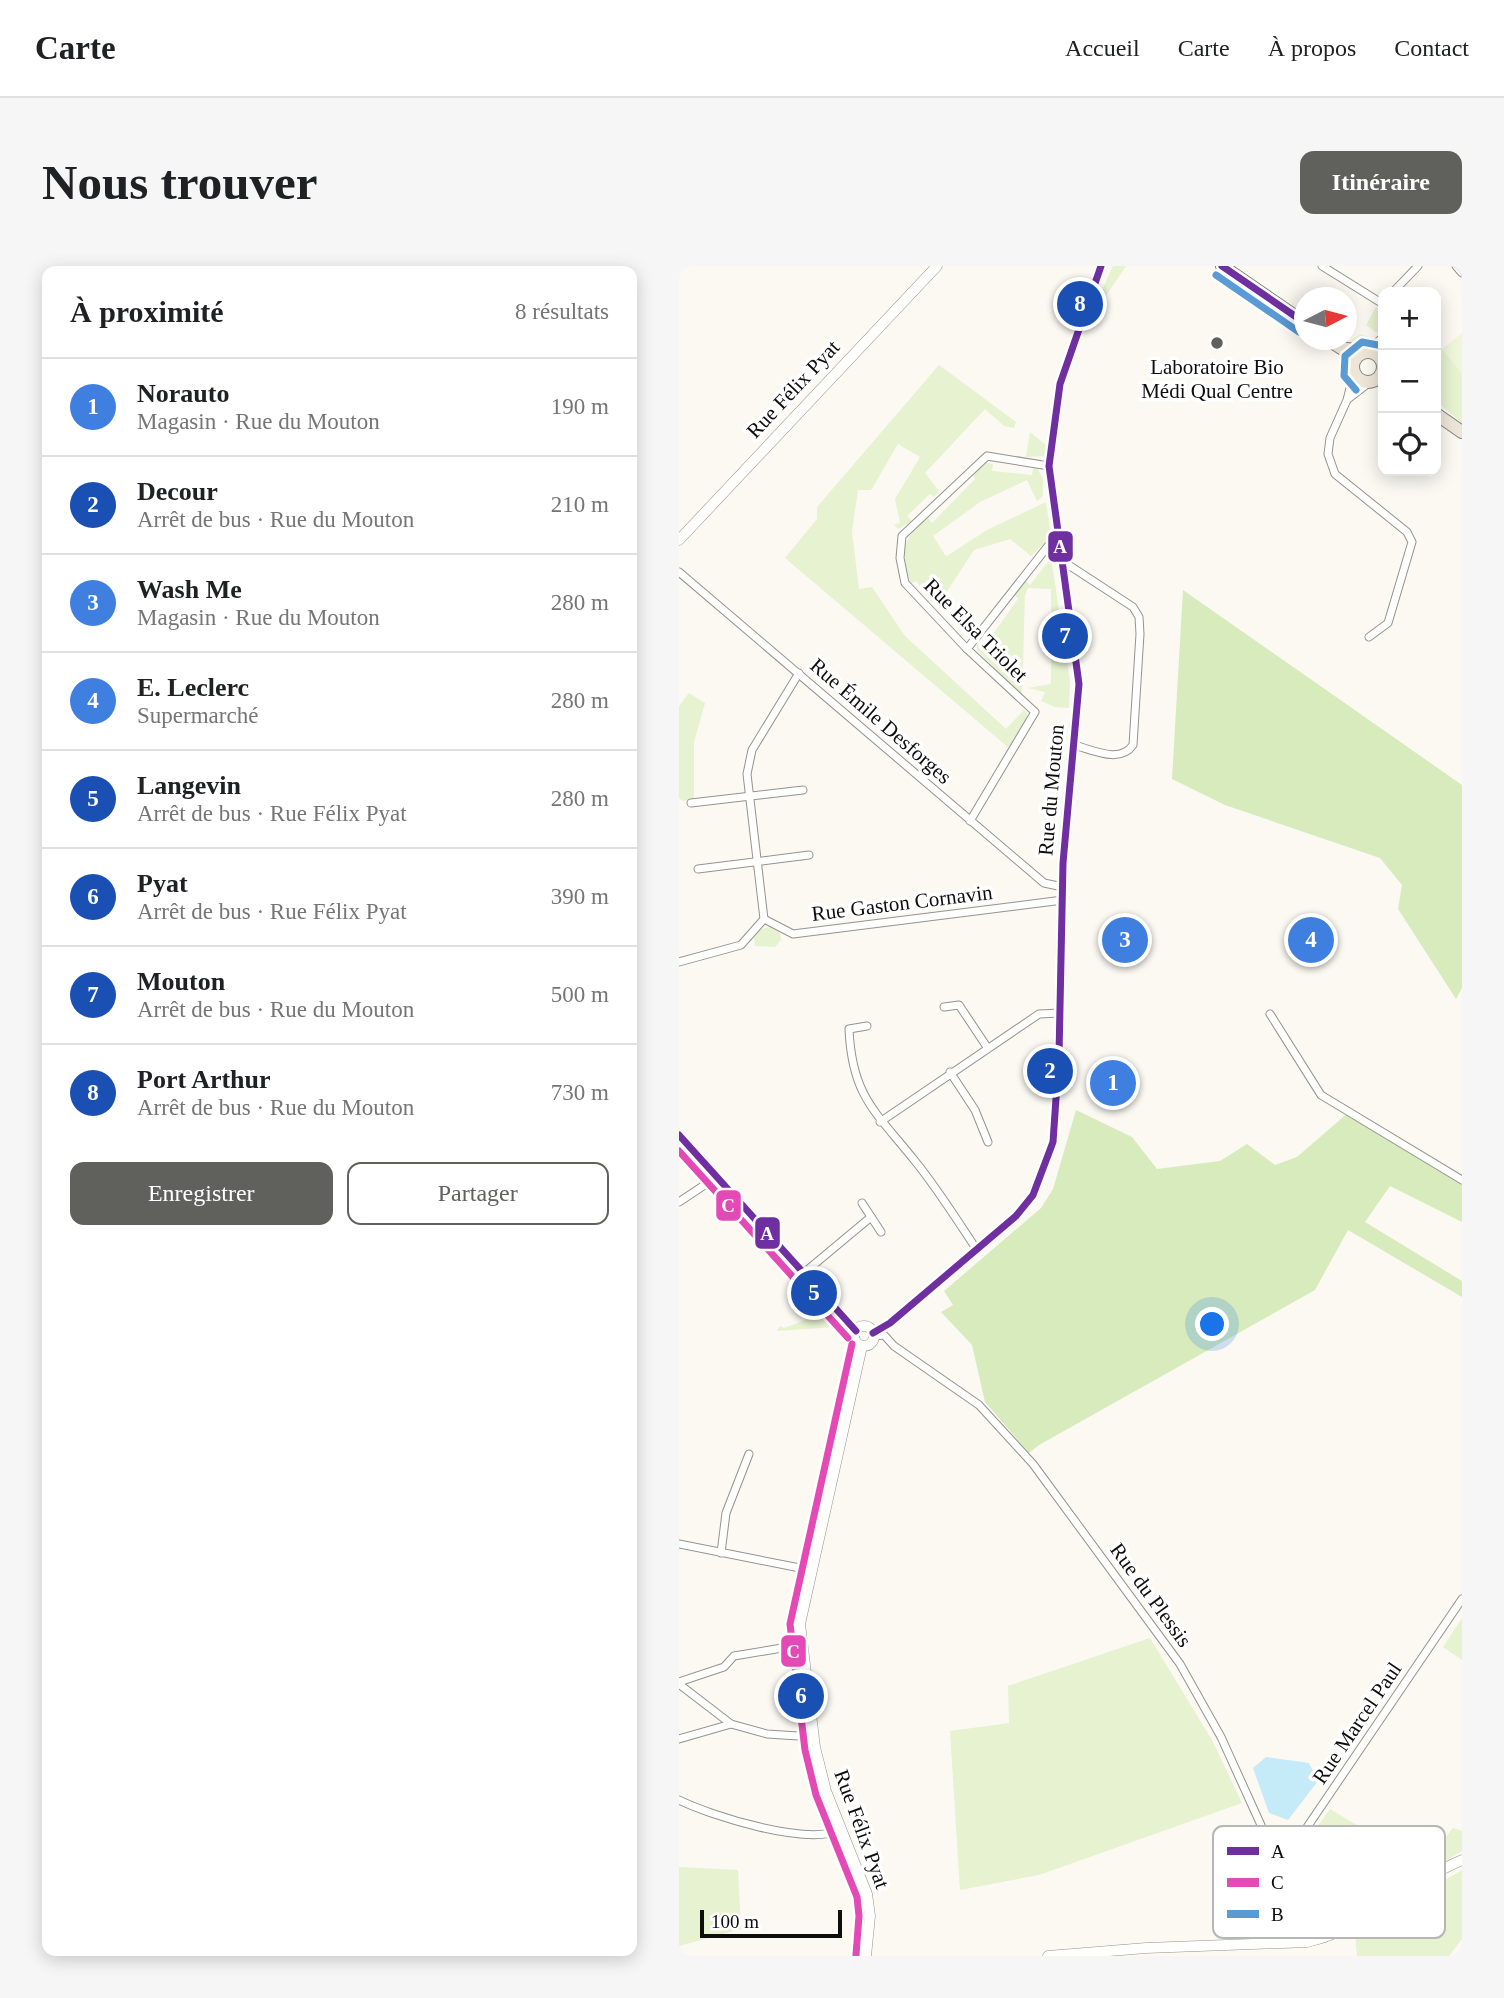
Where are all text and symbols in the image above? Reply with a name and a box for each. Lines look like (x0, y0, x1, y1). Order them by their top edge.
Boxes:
text: Carte (35, 30, 116, 66)
text: Accueil (1065, 35, 1140, 61)
text: Carte (1178, 35, 1230, 61)
text: À propos (1268, 35, 1356, 61)
text: Contact (1394, 35, 1469, 61)
button: Itinéraire (1300, 151, 1462, 214)
text: Nous trouver (42, 155, 317, 210)
pin: 8 (1057, 278, 1103, 330)
north arrow (1294, 287, 1357, 350)
map controls (1378, 287, 1441, 476)
button: + (1378, 287, 1441, 350)
text: À proximité (70, 295, 224, 328)
text: 8 résultats (515, 299, 609, 324)
street label: Rue Félix Pyat (742, 335, 844, 443)
marker: Laboratoire Bio Médi Qual Centre (1209, 335, 1225, 351)
button: − (1378, 350, 1441, 413)
place label: Laboratoire Bio Médi Qual Centre (1141, 355, 1293, 403)
text: Norauto (137, 379, 229, 408)
text: 1 (87, 394, 99, 419)
text: 190 m (551, 394, 609, 419)
text: Magasin · Rue du Mouton (137, 409, 380, 434)
button: locate (1378, 413, 1441, 476)
text: Decour (137, 477, 218, 506)
text: 2 (87, 492, 99, 517)
text: 210 m (551, 492, 609, 517)
text: Arrêt de bus · Rue du Mouton (137, 507, 414, 532)
line badge: A (1047, 530, 1074, 563)
text: A (1053, 536, 1067, 557)
street label: Rue Elsa Triolet (919, 573, 1033, 687)
text: Wash Me (137, 575, 242, 604)
text: 3 (87, 590, 99, 615)
text: 280 m (551, 590, 609, 615)
text: Magasin · Rue du Mouton (137, 605, 380, 630)
pin: 7 (1042, 610, 1088, 662)
street label: Rue Émile Desforges (805, 653, 957, 789)
text: E. Leclerc (137, 673, 249, 702)
text: 4 (87, 688, 99, 713)
text: 280 m (551, 688, 609, 713)
text: Supermarché (137, 703, 258, 728)
street label: Rue du Mouton (1033, 723, 1069, 857)
text: Langevin (137, 771, 241, 800)
text: 5 (87, 786, 99, 811)
text: 280 m (551, 786, 609, 811)
text: Arrêt de bus · Rue Félix Pyat (137, 801, 407, 826)
text: Pyat (137, 869, 188, 898)
street label: Rue Gaston Cornavin (810, 880, 994, 926)
text: 6 (87, 884, 99, 909)
text: 390 m (551, 884, 609, 909)
text: Arrêt de bus · Rue Félix Pyat (137, 899, 407, 924)
pin: 3 (1102, 914, 1148, 966)
pin: 4 (1288, 914, 1334, 966)
text: Mouton (137, 967, 225, 996)
text: 7 (87, 982, 99, 1007)
text: 500 m (551, 982, 609, 1007)
text: Arrêt de bus · Rue du Mouton (137, 997, 414, 1022)
pin: 2 (1027, 1045, 1073, 1097)
pin: 1 (1090, 1057, 1136, 1109)
text: Port Arthur (137, 1065, 271, 1094)
text: 8 (87, 1080, 99, 1105)
text: 730 m (551, 1080, 609, 1105)
text: Arrêt de bus · Rue du Mouton (137, 1095, 414, 1120)
button: Enregistrer (70, 1162, 333, 1225)
button: Partager (347, 1162, 609, 1225)
line badge: C (715, 1189, 742, 1222)
text: C (721, 1195, 735, 1216)
line badge: A (754, 1216, 781, 1250)
text: A (760, 1223, 774, 1244)
pin: 5 (791, 1267, 837, 1319)
your location (1195, 1307, 1229, 1341)
street label: Rue du Plessis (1105, 1538, 1197, 1652)
line badge: C (780, 1634, 807, 1668)
text: C (786, 1641, 800, 1662)
street label: Rue Marcel Paul (1308, 1658, 1406, 1788)
pin: 6 (778, 1670, 824, 1722)
street label: Rue Félix Pyat (829, 1766, 895, 1892)
legend (1213, 1826, 1445, 1938)
text: A (1271, 1841, 1285, 1862)
text: C (1271, 1872, 1284, 1893)
text: B (1271, 1904, 1284, 1925)
scale bar (700, 1907, 842, 1939)
text: 100 m (711, 1911, 759, 1932)

